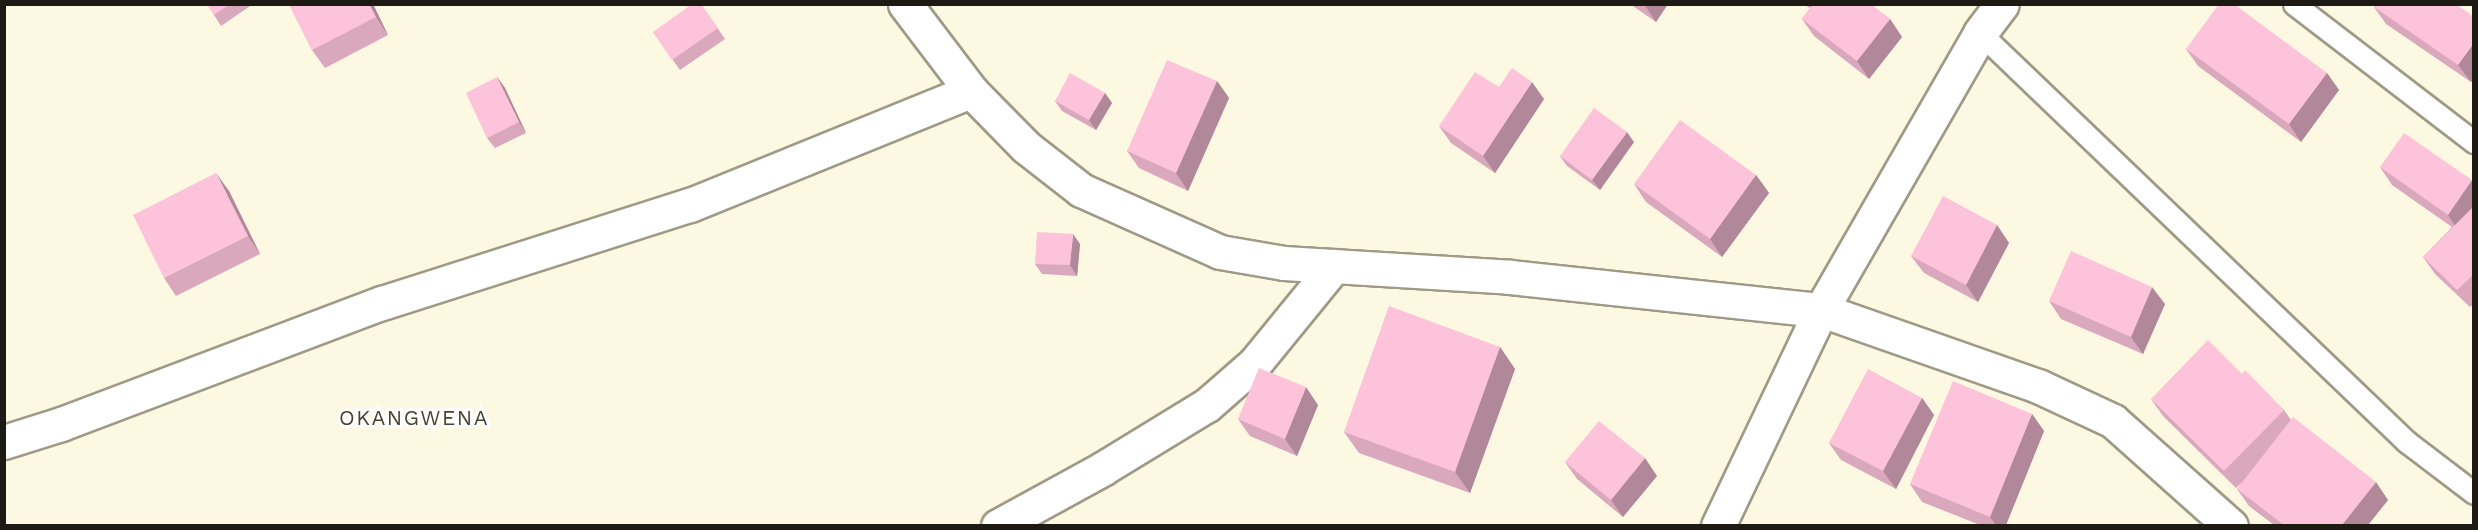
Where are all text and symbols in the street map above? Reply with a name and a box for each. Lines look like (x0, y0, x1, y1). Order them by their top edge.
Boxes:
district label: OKANGWENA (339, 405, 489, 431)

